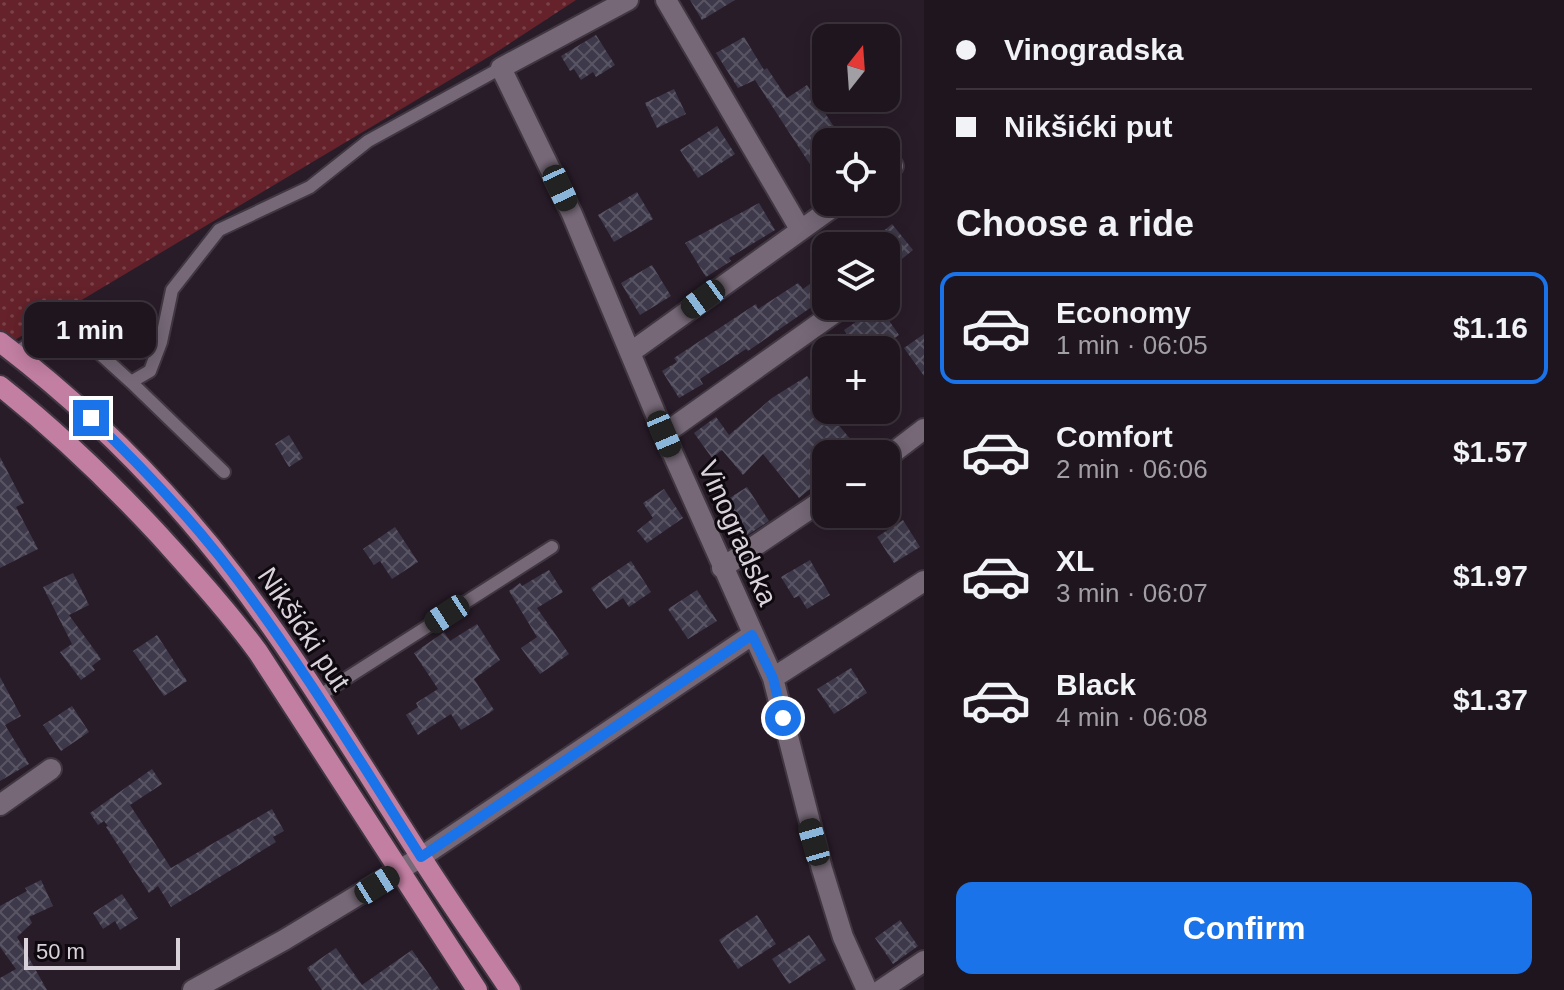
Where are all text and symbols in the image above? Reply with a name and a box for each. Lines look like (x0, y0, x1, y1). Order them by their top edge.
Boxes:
north arrow (812, 24, 900, 112)
map controls (812, 24, 900, 528)
text: Vinogradska (1004, 33, 1184, 66)
text: Nikšićki put (1004, 110, 1172, 143)
button: locate (812, 128, 900, 216)
car (539, 161, 581, 215)
text: Choose a ride (956, 203, 1194, 244)
button: layers (812, 232, 900, 320)
car (677, 275, 729, 323)
icon: car (960, 292, 1032, 364)
text: Economy (1056, 296, 1191, 329)
callout: 1 min (25, 302, 157, 358)
text: $1.16 (1453, 311, 1528, 344)
text: 1 min (56, 315, 124, 345)
text: 1 min · 06:05 (1056, 330, 1208, 360)
button: + (812, 336, 900, 424)
route end (73, 400, 109, 436)
car (644, 407, 684, 461)
icon: car (960, 416, 1032, 488)
text: Comfort (1056, 420, 1173, 453)
text: $1.57 (1453, 435, 1528, 468)
button: − (812, 440, 900, 528)
text: 2 min · 06:06 (1056, 454, 1208, 484)
street label: Vinogradska (692, 456, 784, 611)
icon: car (960, 540, 1032, 612)
text: XL (1056, 544, 1094, 577)
text: $1.97 (1453, 559, 1528, 592)
street label: Nikšićki put (252, 562, 357, 697)
text: 3 min · 06:07 (1056, 578, 1208, 608)
car (420, 591, 474, 637)
icon: car (960, 664, 1032, 736)
text: Black (1056, 668, 1136, 701)
text: $1.37 (1453, 683, 1528, 716)
route start (765, 700, 801, 736)
text: 4 min · 06:08 (1056, 702, 1208, 732)
car (796, 816, 832, 868)
car (350, 862, 404, 908)
button: Confirm (956, 882, 1532, 974)
scale bar (24, 934, 180, 970)
text: 50 m (36, 939, 85, 964)

